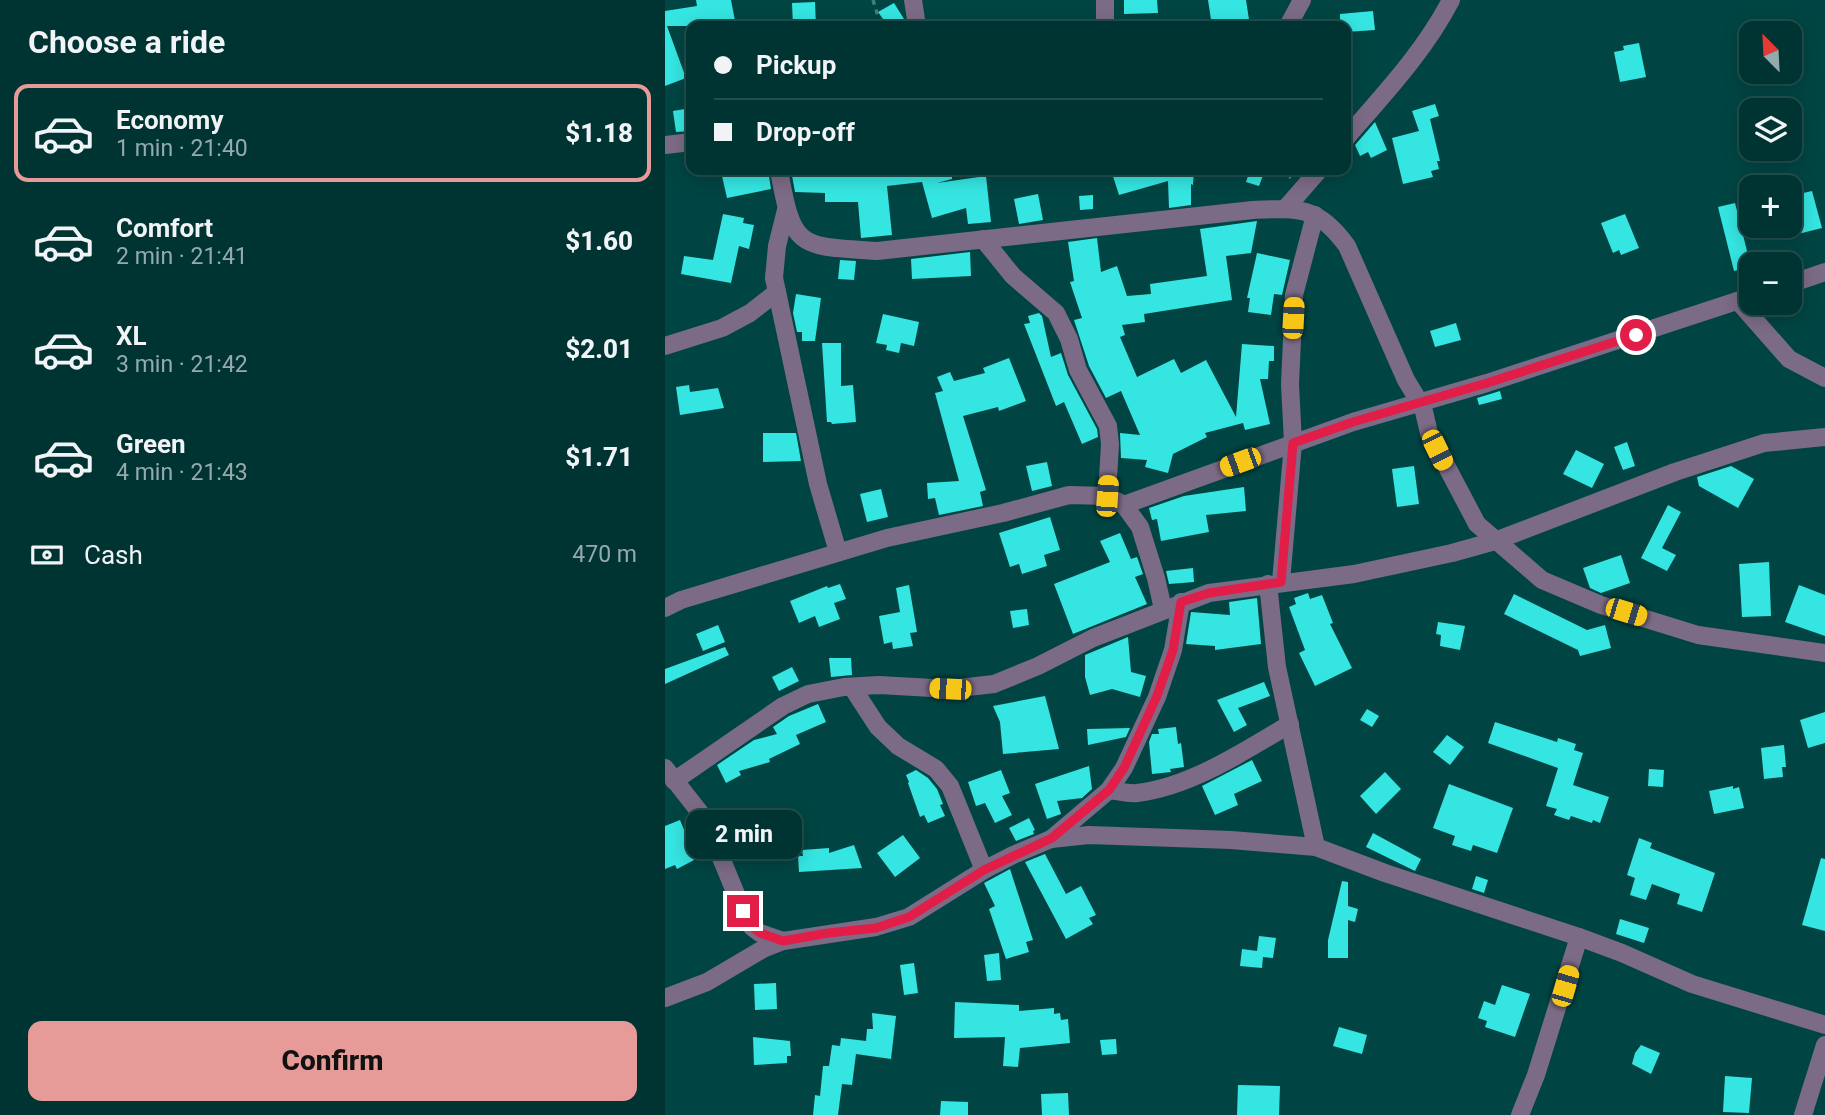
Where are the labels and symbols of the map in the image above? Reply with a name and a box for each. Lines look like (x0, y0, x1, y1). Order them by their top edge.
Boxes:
north arrow (1739, 21, 1803, 84)
car (1282, 296, 1305, 340)
route start (1620, 319, 1652, 351)
car (1419, 427, 1456, 473)
car (1217, 445, 1264, 479)
car (1096, 474, 1119, 518)
car (1603, 596, 1650, 628)
car (929, 677, 972, 701)
callout: 2 min (685, 810, 801, 858)
route end (727, 895, 759, 927)
car (1550, 963, 1581, 1009)

